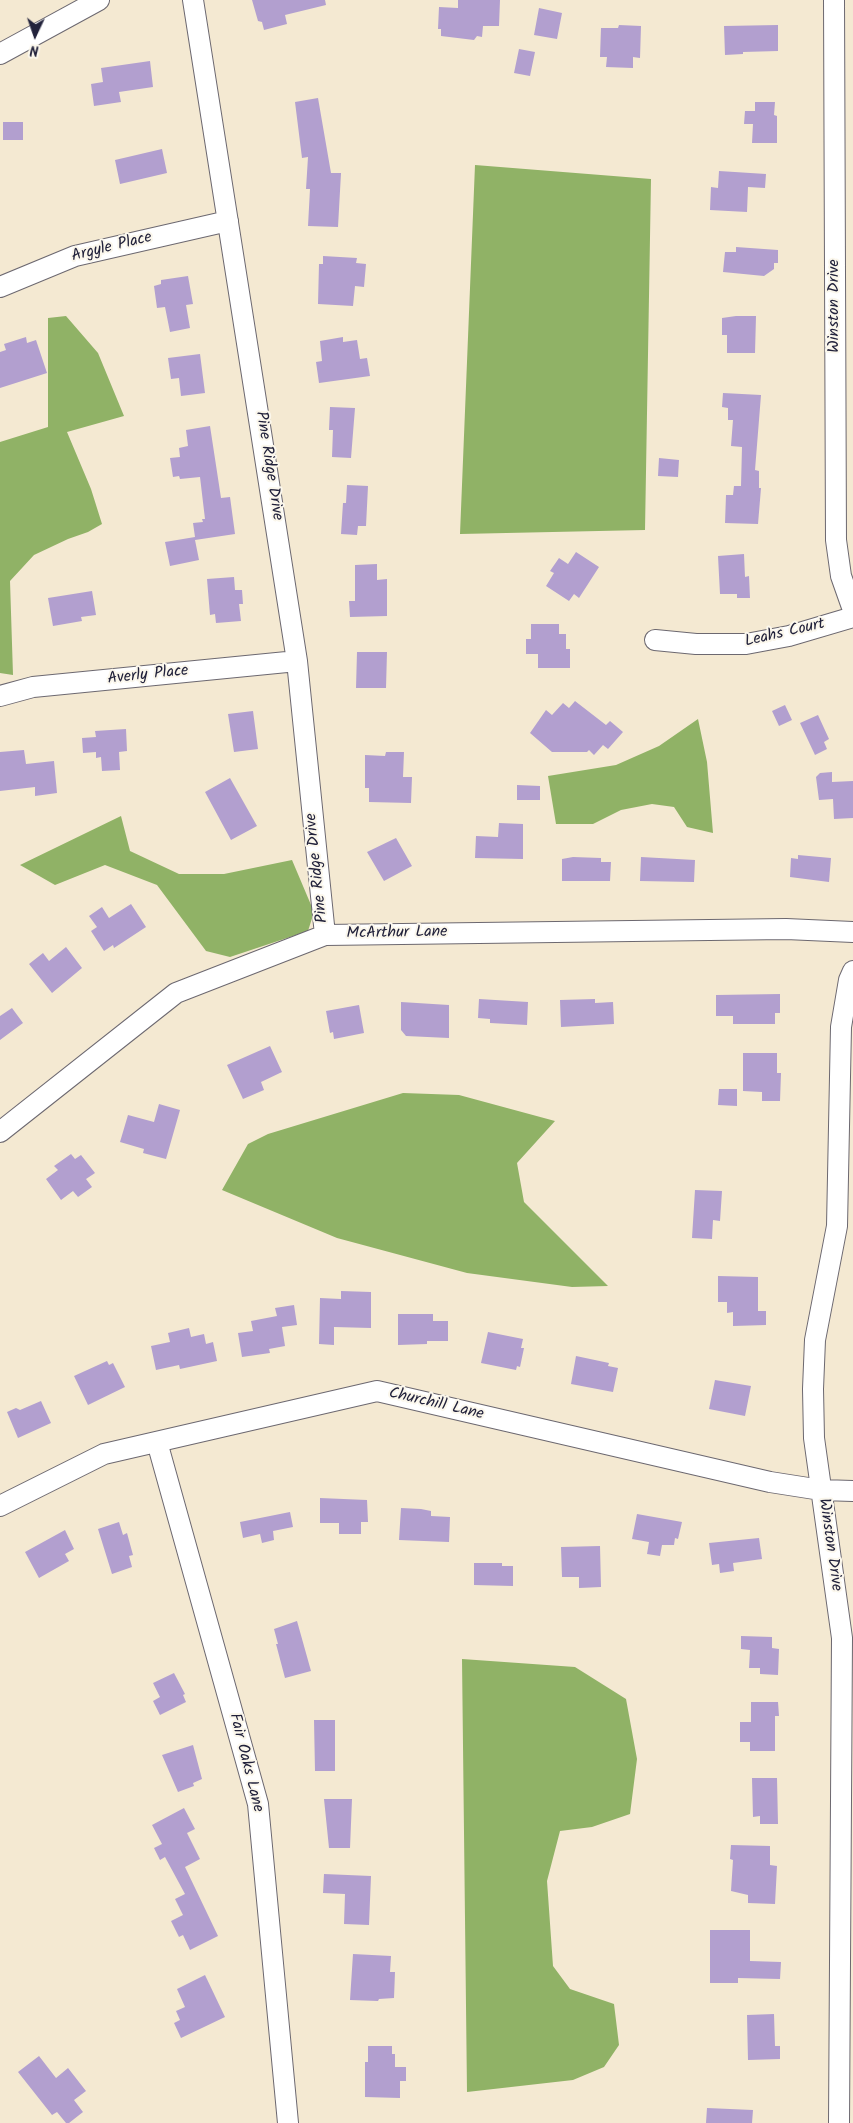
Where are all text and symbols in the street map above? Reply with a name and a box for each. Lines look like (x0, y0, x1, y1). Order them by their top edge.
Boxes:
north arrow (10, 10, 60, 60)
text: N (29, 39, 39, 61)
street label: Argyle Place (70, 229, 154, 267)
street label: Winston Drive (825, 259, 845, 353)
street label: Pine Ridge Drive (250, 410, 286, 522)
street label: Leahs Court (743, 616, 827, 652)
street label: Averly Place (107, 662, 189, 690)
street label: Pine Ridge Drive (303, 812, 333, 924)
street label: McArthur Lane (346, 924, 448, 944)
street label: Churchill Lane (387, 1385, 485, 1425)
street label: Winston Drive (813, 1497, 845, 1593)
street label: Fair Oaks Lane (223, 1711, 267, 1815)

